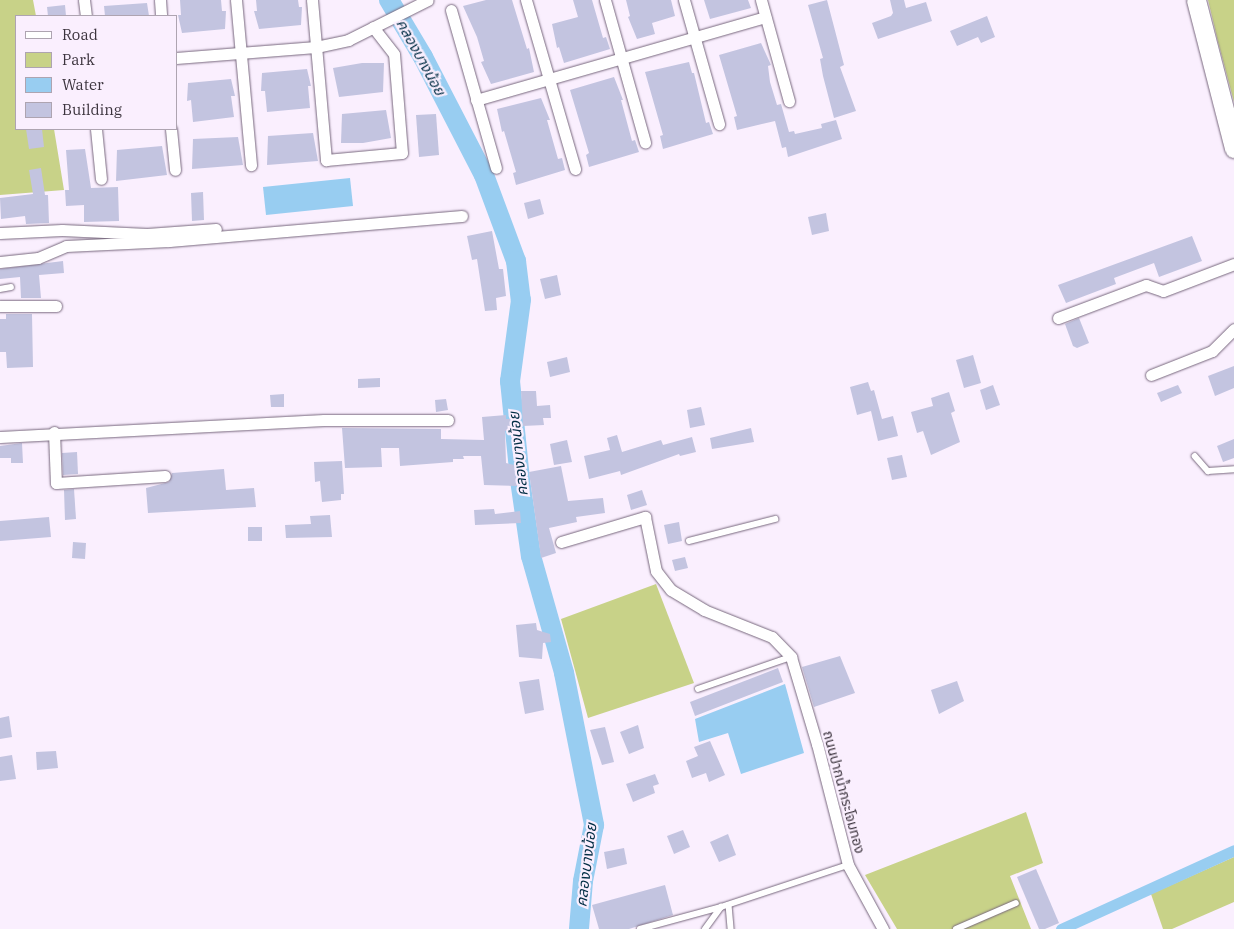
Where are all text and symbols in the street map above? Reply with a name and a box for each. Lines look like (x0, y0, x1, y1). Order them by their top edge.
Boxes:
legend (15, 15, 178, 130)
water label: คลองบางน้อย (393, 16, 449, 98)
text: Road (62, 25, 98, 44)
text: Park (62, 50, 95, 69)
text: Water (62, 75, 104, 94)
text: Building (62, 100, 122, 119)
water label: คลองบางน้อย (505, 411, 531, 497)
street label: ถนนปากน้ำกระโจมทอง (820, 729, 868, 855)
water label: คลองบางน้อย (572, 822, 600, 908)

